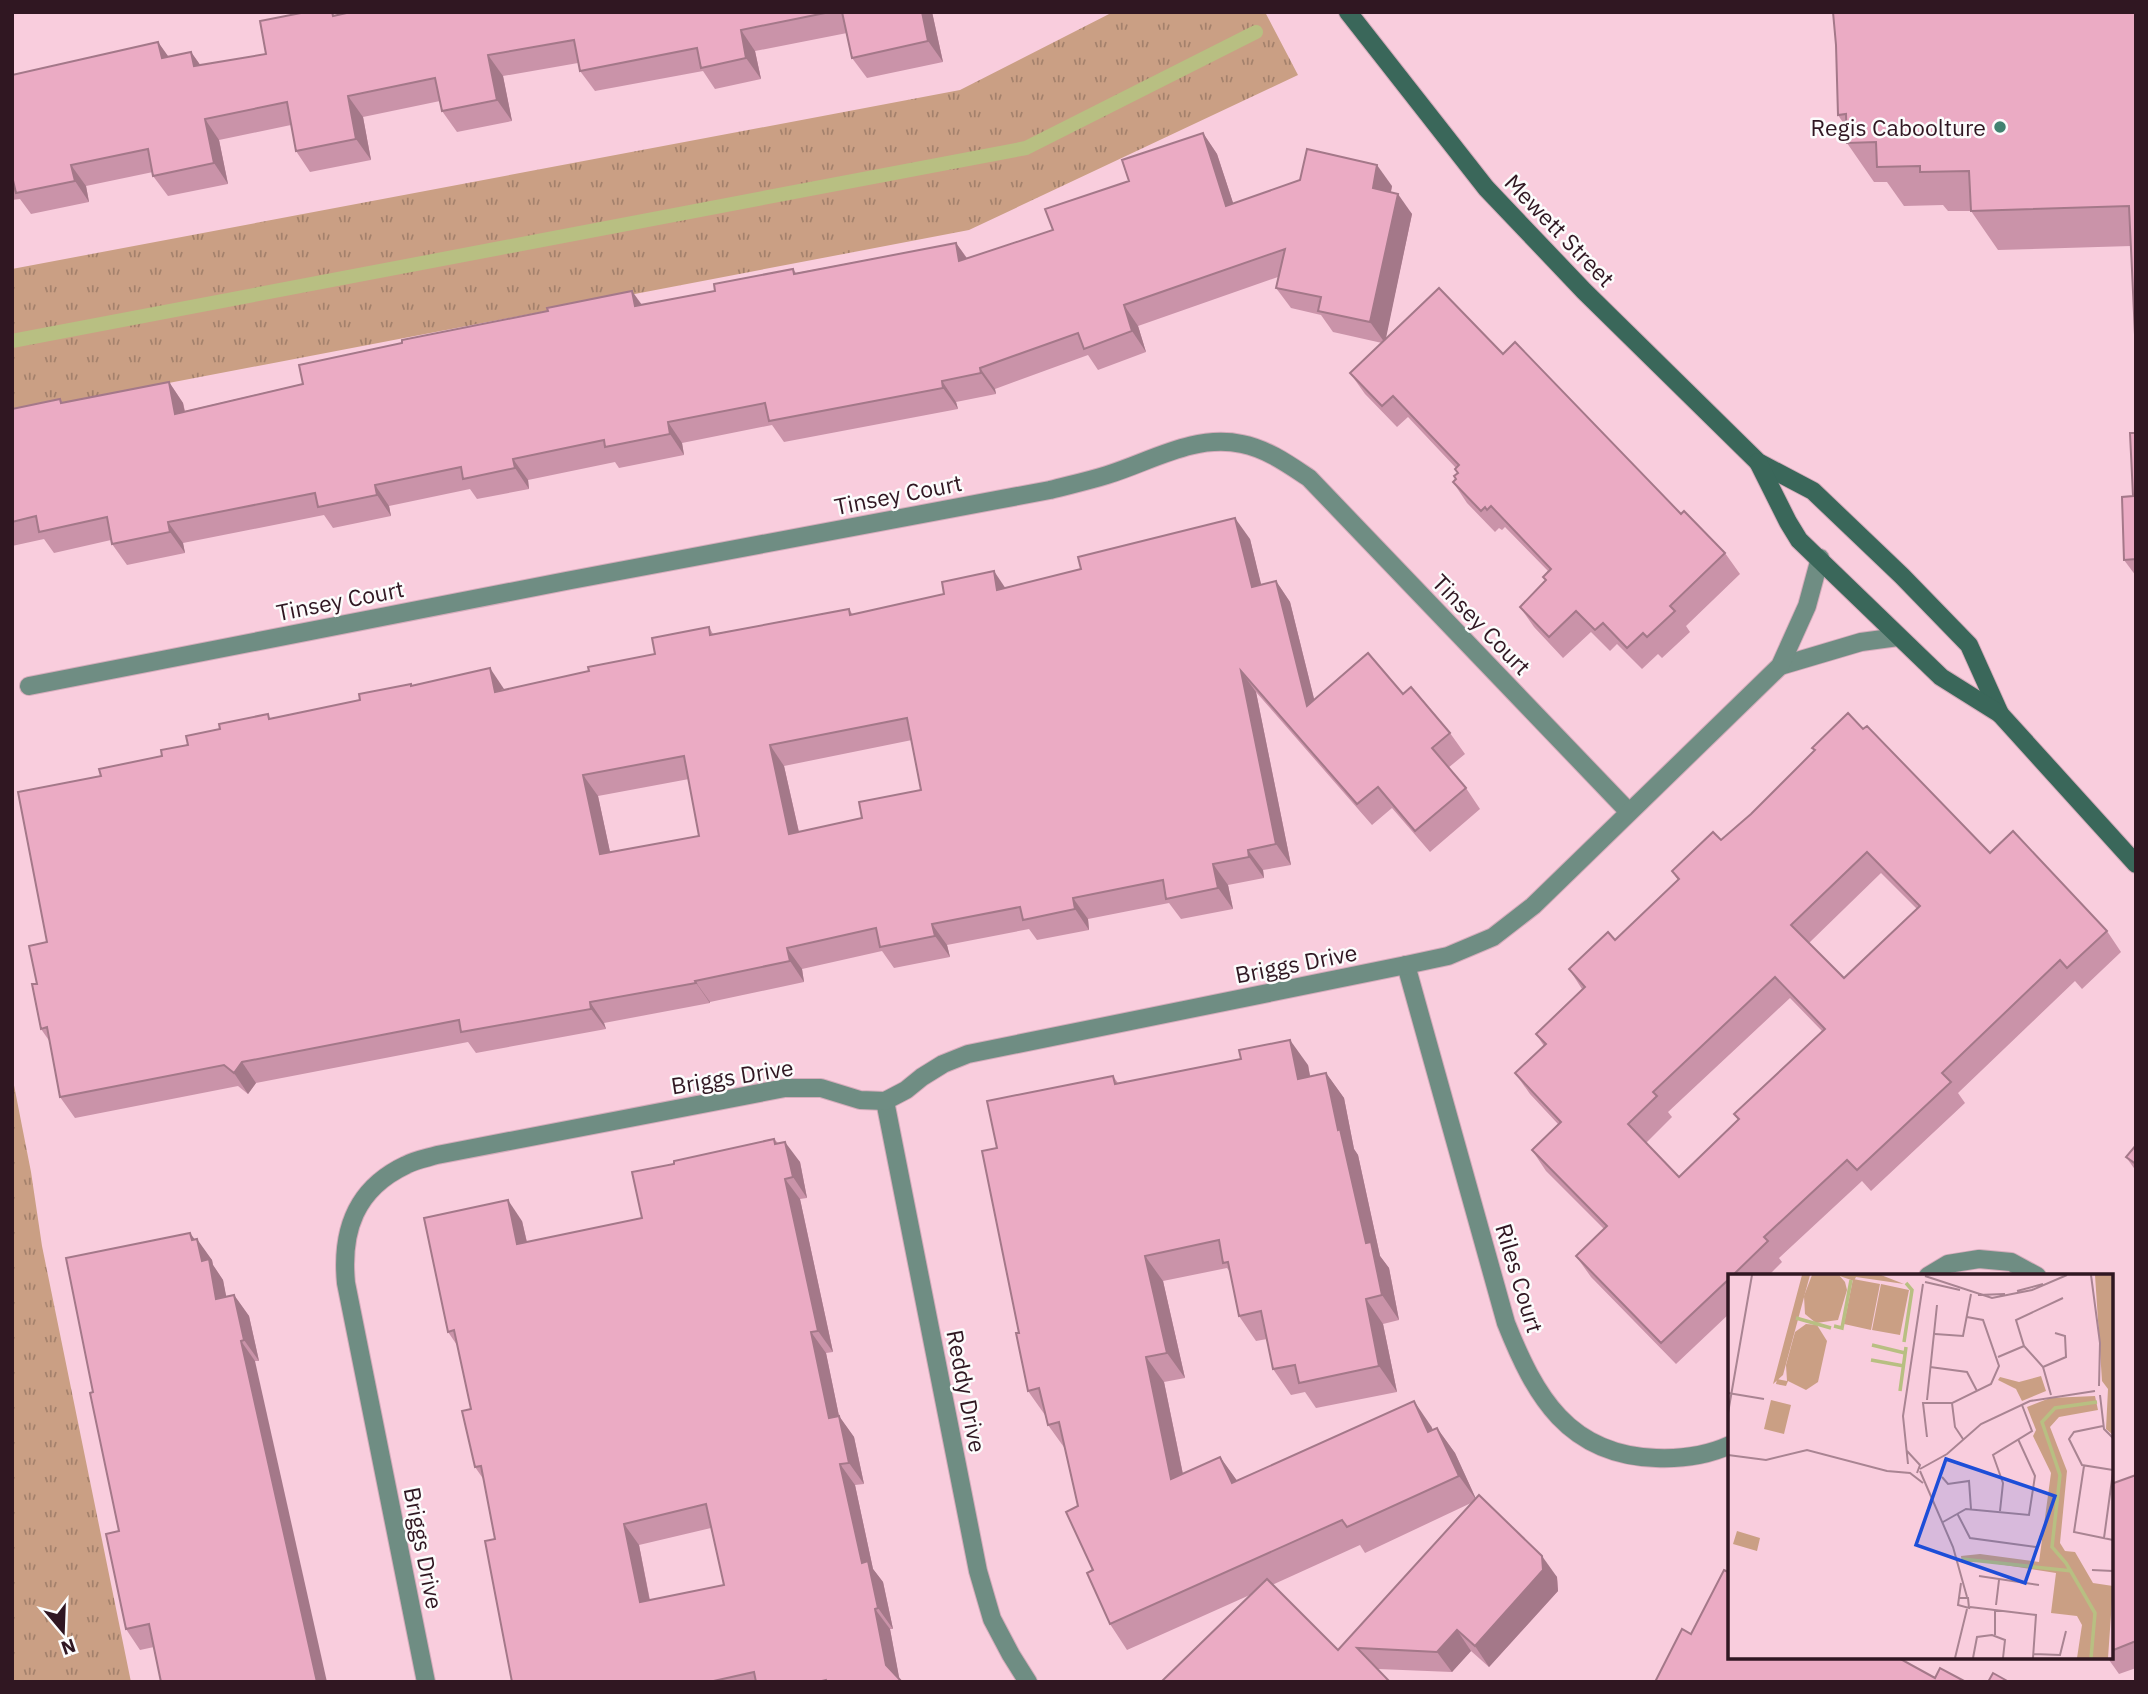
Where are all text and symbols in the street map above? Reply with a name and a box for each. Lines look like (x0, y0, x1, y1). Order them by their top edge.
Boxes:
place label: Regis Caboolture (1811, 112, 1986, 142)
marker: Regis Caboolture (1992, 119, 2008, 135)
street label: Mewett Street (1499, 167, 1621, 293)
street label: Tinsey Court (832, 467, 964, 521)
street label: Tinsey Court (1426, 567, 1538, 681)
street label: Tinsey Court (274, 573, 406, 627)
street label: Briggs Drive (1232, 936, 1360, 990)
street label: Briggs Drive (669, 1052, 795, 1100)
street label: Riles Court (1489, 1220, 1551, 1336)
inset map (1728, 1274, 2113, 1659)
street label: Reddy Drive (940, 1327, 994, 1455)
street label: Briggs Drive (397, 1484, 451, 1612)
north arrow (28, 1596, 98, 1666)
text: N (58, 1633, 79, 1661)

